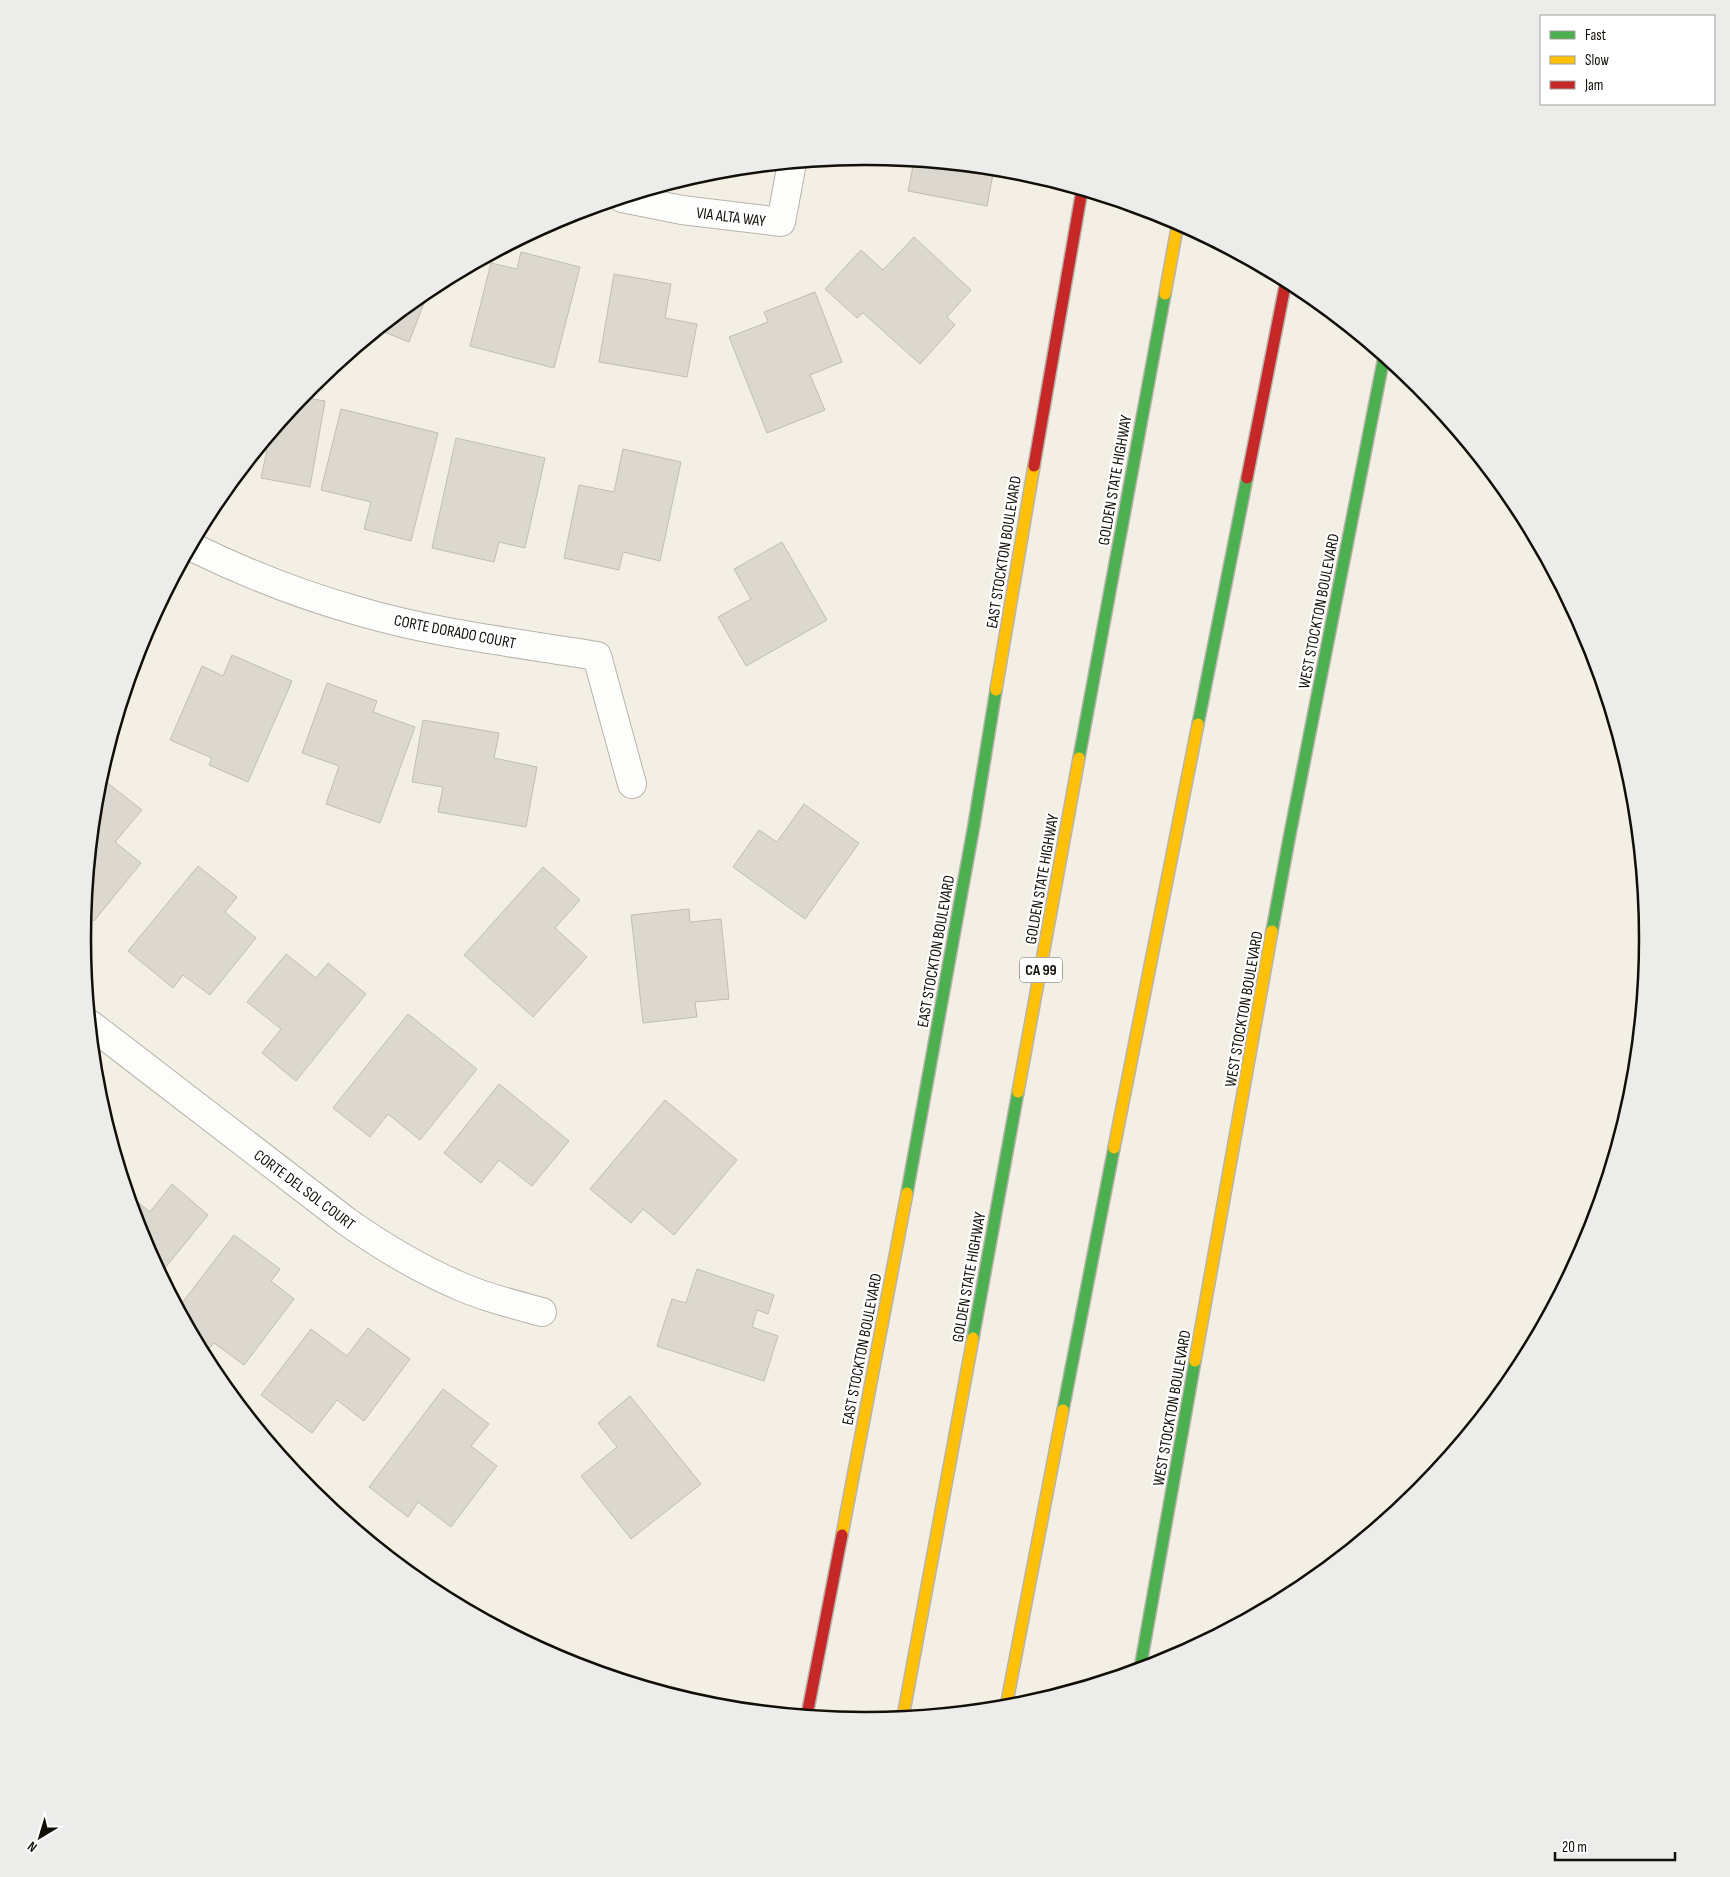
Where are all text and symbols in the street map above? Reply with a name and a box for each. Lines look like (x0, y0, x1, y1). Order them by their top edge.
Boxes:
legend (1540, 15, 1715, 105)
text: Fast (1585, 26, 1607, 45)
text: Slow (1585, 51, 1609, 70)
text: Jam (1584, 76, 1603, 95)
street label: VIA ALTA WAY (695, 204, 767, 231)
street label: GOLDEN STATE HIGHWAY (1095, 413, 1136, 547)
street label: EAST STOCKTON BOULEVARD (983, 475, 1026, 630)
street label: WEST STOCKTON BOULEVARD (1295, 532, 1344, 691)
street label: CORTE DORADO COURT (392, 611, 518, 654)
street label: GOLDEN STATE HIGHWAY (1022, 812, 1063, 946)
street label: EAST STOCKTON BOULEVARD (914, 874, 959, 1029)
street label: WEST STOCKTON BOULEVARD (1221, 930, 1268, 1089)
road number: CA 99 (1020, 958, 1062, 982)
street label: CORTE DEL SOL COURT (250, 1146, 359, 1235)
street label: GOLDEN STATE HIGHWAY (949, 1210, 990, 1344)
street label: EAST STOCKTON BOULEVARD (838, 1272, 887, 1427)
street label: WEST STOCKTON BOULEVARD (1149, 1329, 1196, 1488)
north arrow (15, 1812, 65, 1862)
scale bar (1555, 1830, 1675, 1862)
text: N (24, 1838, 40, 1856)
text: 20 m (1562, 1838, 1587, 1857)

